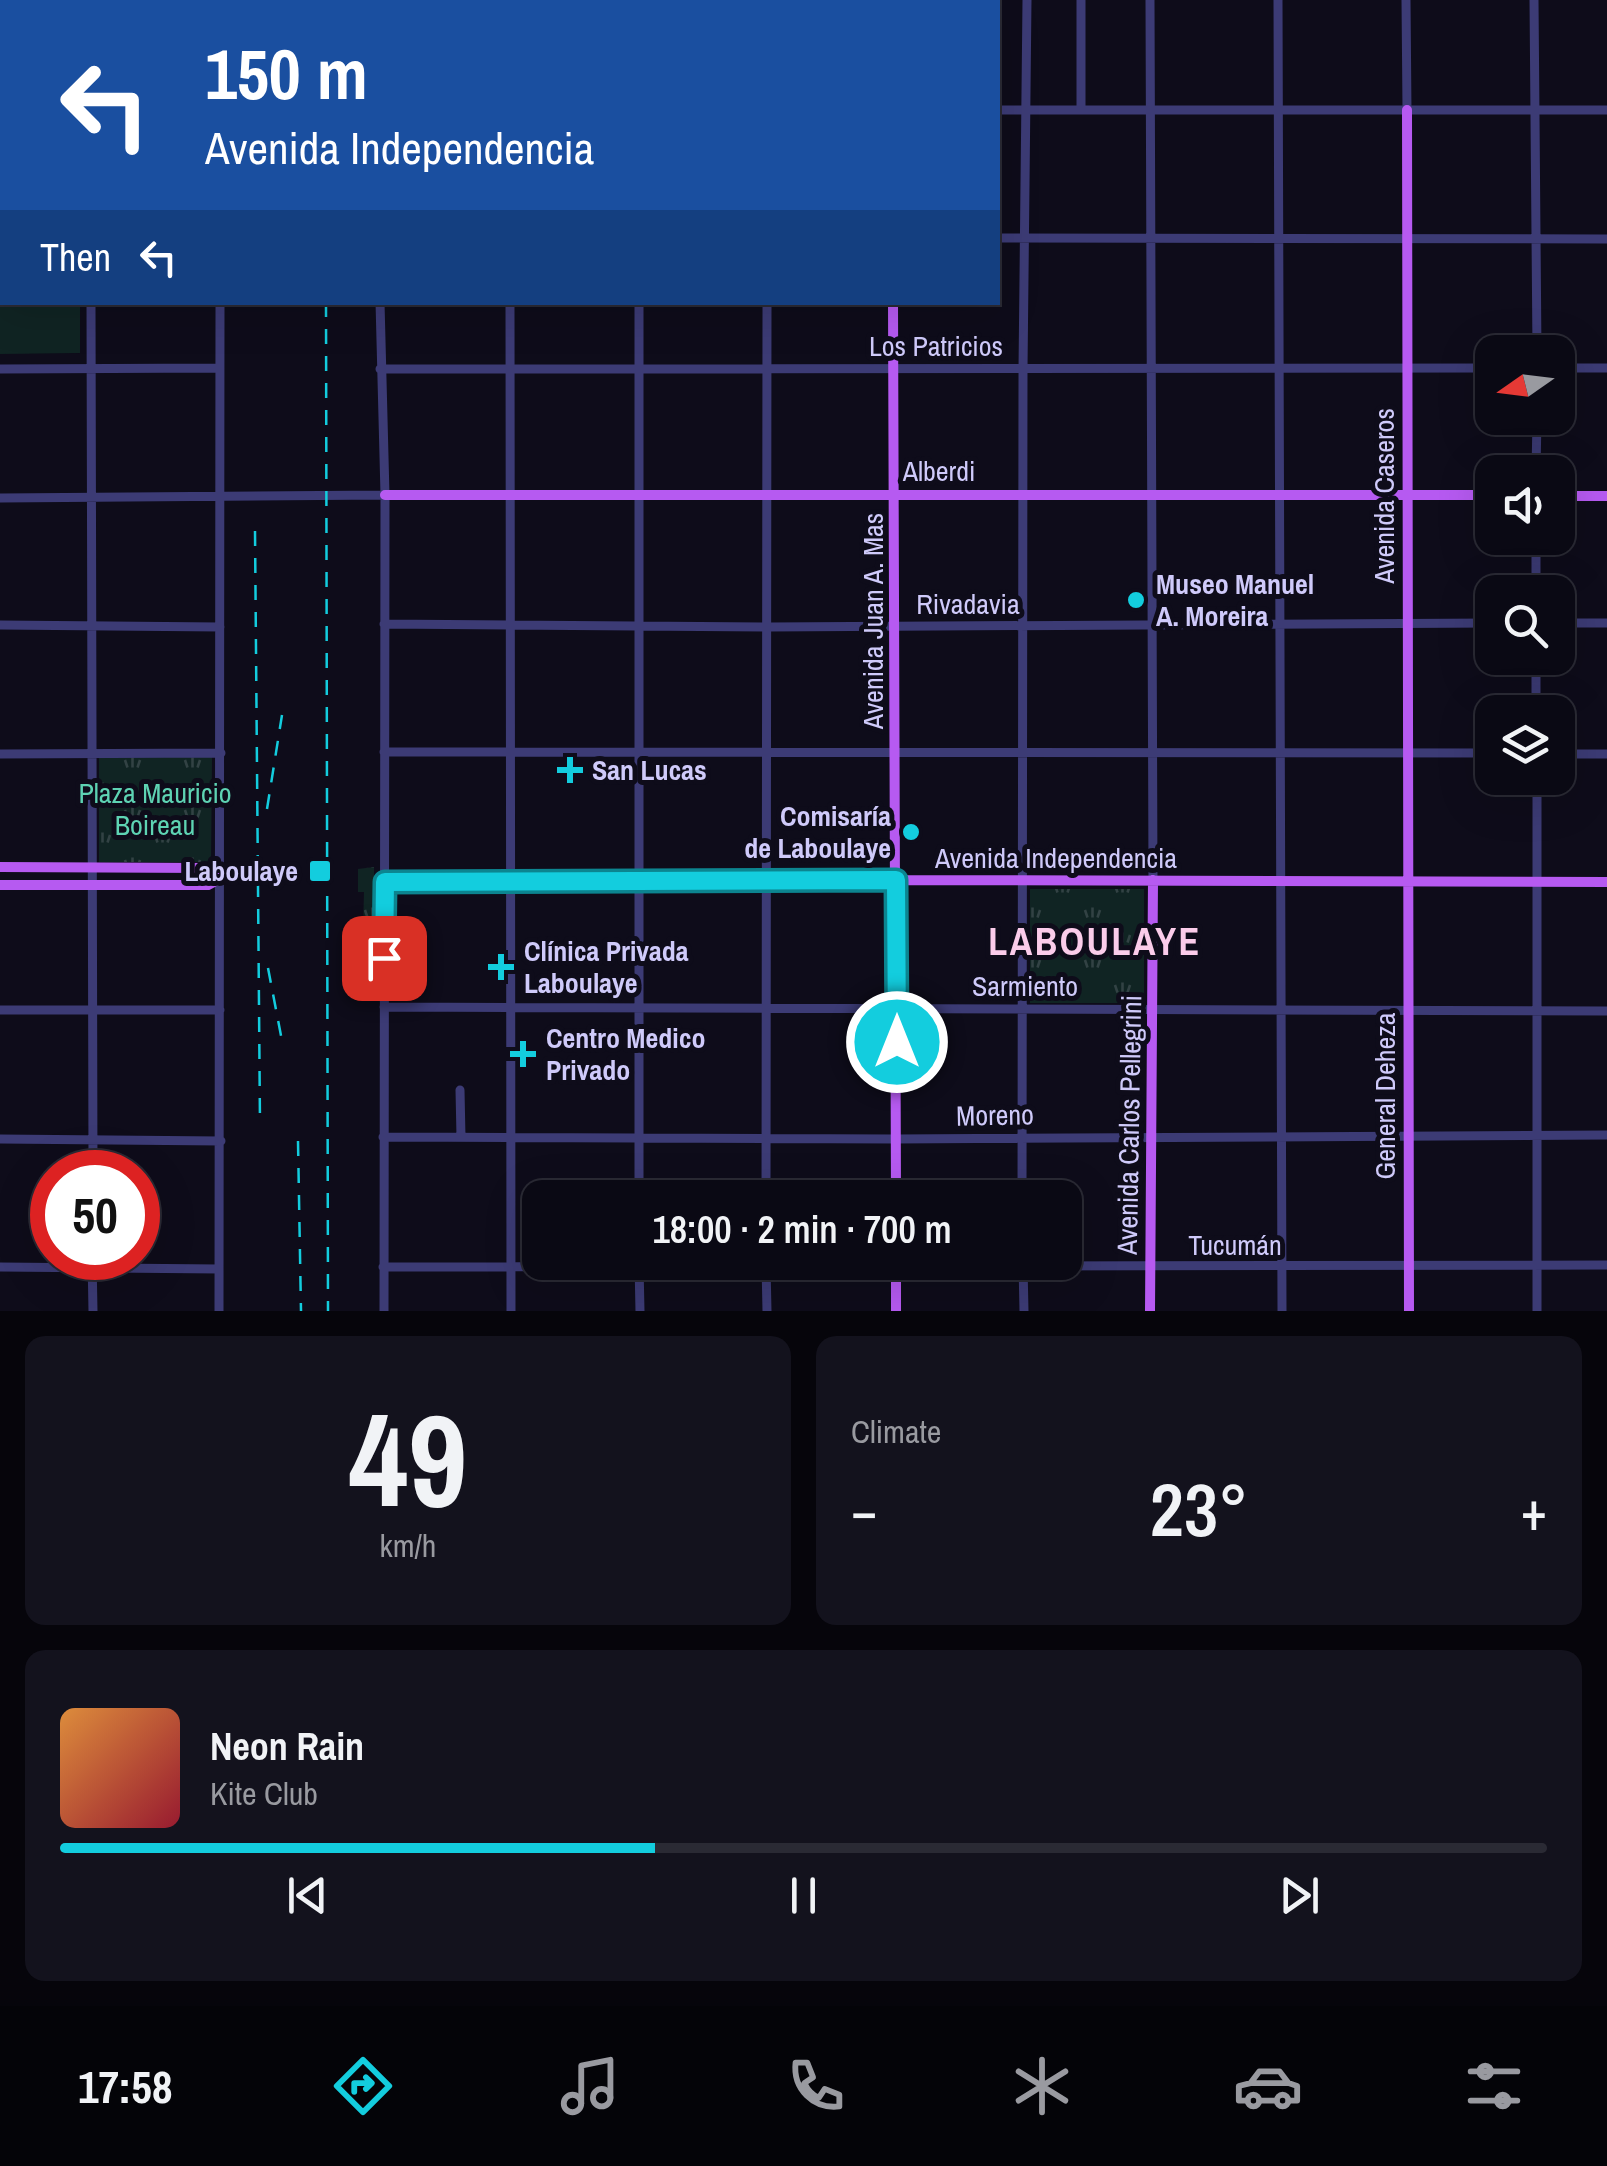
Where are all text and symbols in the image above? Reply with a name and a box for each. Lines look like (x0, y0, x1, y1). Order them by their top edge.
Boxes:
text: 150 m (205, 27, 368, 121)
icon: left (40, 40, 170, 170)
text: Avenida Independencia (205, 117, 594, 178)
icon: left (131, 230, 186, 285)
text: Then (40, 232, 111, 283)
street label: Los Patricios (869, 327, 1003, 365)
north arrow (1475, 335, 1575, 435)
map controls (1475, 335, 1575, 795)
street label: Avenida Caseros (1365, 408, 1403, 585)
street label: Alberdi (902, 452, 975, 490)
button: sound (1475, 455, 1575, 555)
street label: Avenida Juan A. Mas (854, 513, 892, 730)
place label: Museo Manuel A. Moreira (1156, 565, 1314, 635)
button: search (1475, 575, 1575, 675)
street label: Rivadavia (916, 585, 1020, 623)
marker: Museo Manuel A. Moreira (1125, 589, 1147, 611)
button: layers (1475, 695, 1575, 795)
place label: San Lucas (592, 751, 707, 789)
marker: San Lucas (557, 757, 583, 783)
park label: Plaza Mauricio Boireau (78, 774, 232, 844)
place label: Comisaría de Laboulaye (744, 797, 891, 867)
marker: Comisaría de Laboulaye (900, 821, 922, 843)
street label: Avenida Independencia (934, 839, 1177, 877)
place label: Laboulaye (184, 852, 298, 890)
marker: Laboulaye (307, 858, 333, 884)
pin (342, 916, 427, 1001)
district label: LABOULAYE (988, 916, 1202, 967)
icon: arrive (357, 931, 412, 986)
place label: Clínica Privada Laboulaye (524, 932, 689, 1002)
marker: Clínica Privada Laboulaye (488, 954, 514, 980)
street label: Sarmiento (972, 967, 1078, 1005)
position arrow (845, 990, 949, 1094)
street label: Avenida Carlos Pellegrini (1108, 995, 1150, 1256)
street label: General Deheza (1366, 1012, 1404, 1180)
place label: Centro Medico Privado (546, 1019, 705, 1089)
marker: Centro Medico Privado (510, 1041, 536, 1067)
street label: Moreno (956, 1095, 1034, 1135)
speed limit sign: 50 (30, 1150, 160, 1280)
text: 18:00 · 2 min · 700 m (652, 1204, 952, 1255)
street label: Tucumán (1188, 1226, 1282, 1264)
text: 49 (349, 1371, 467, 1547)
text: Climate (851, 1410, 941, 1453)
text: 23° (1150, 1458, 1248, 1559)
text: − (851, 1473, 877, 1547)
text: + (1521, 1473, 1547, 1547)
text: km/h (380, 1524, 436, 1567)
text: Neon Rain (210, 1721, 364, 1772)
text: Kite Club (210, 1772, 318, 1815)
icon: previous (280, 1868, 335, 1923)
icon: pause (776, 1868, 831, 1923)
icon: next (1272, 1868, 1327, 1923)
icon: directions (328, 2051, 398, 2121)
icon: music (555, 2051, 625, 2121)
icon: phone (781, 2051, 851, 2121)
icon: climate (1007, 2051, 1077, 2121)
icon: car (1233, 2051, 1303, 2121)
icon: filters (1459, 2051, 1529, 2121)
text: 17:58 (78, 2056, 172, 2117)

